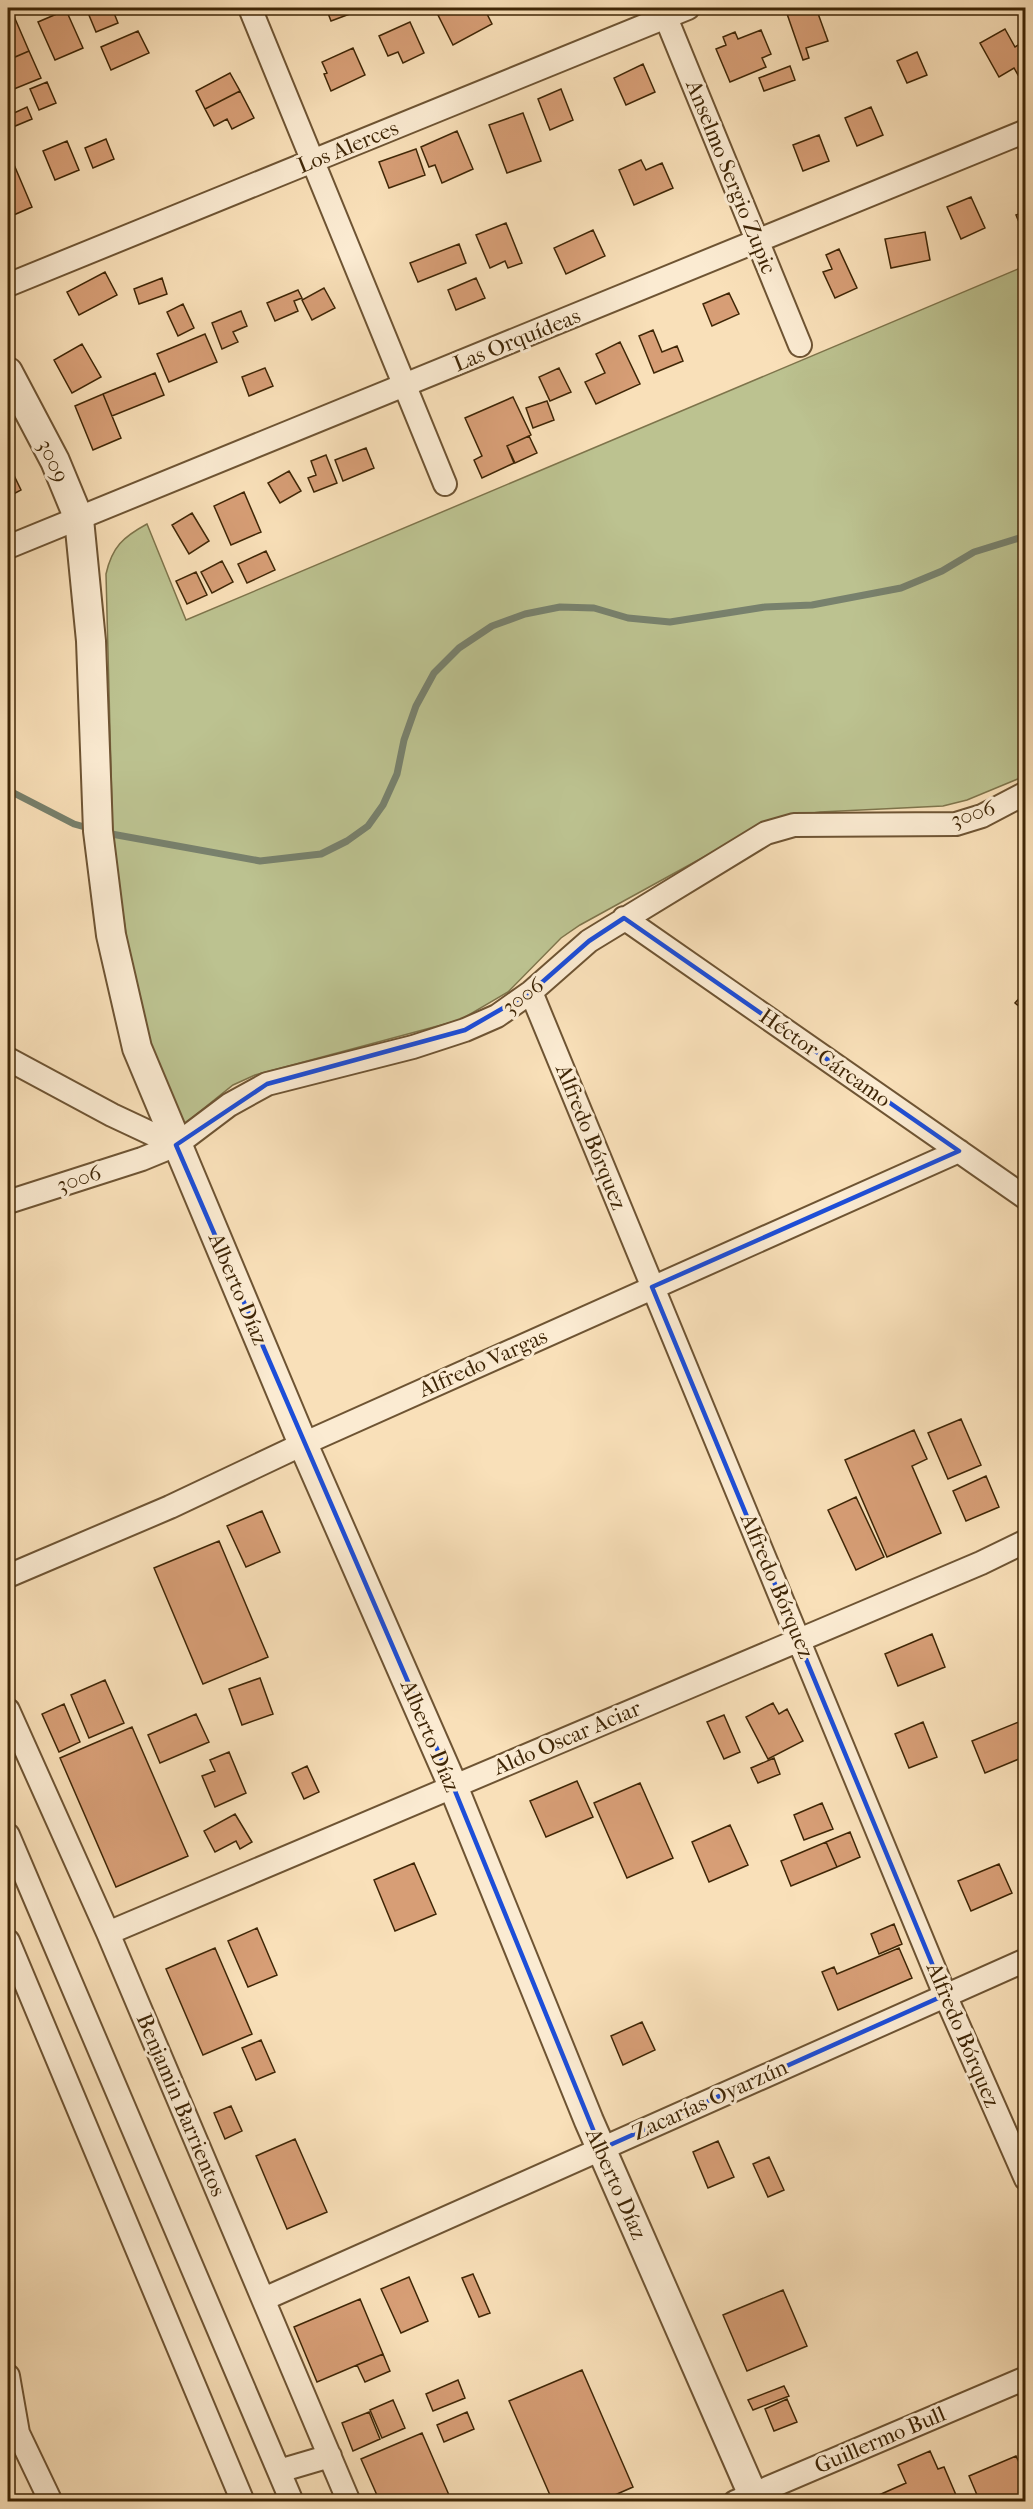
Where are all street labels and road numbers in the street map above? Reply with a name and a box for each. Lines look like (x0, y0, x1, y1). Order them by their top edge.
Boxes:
street label: Anselmo Sergio Zupic (680, 75, 782, 278)
street label: Los Alerces (294, 115, 402, 179)
street label: Las Orquídeas (450, 303, 584, 377)
street label: 3009 (32, 435, 74, 487)
street label: 3006 (947, 795, 999, 833)
street label: 3006 (497, 972, 549, 1020)
street label: Héctor Cárcamo (754, 1003, 896, 1113)
street label: Alfredo Bórquez (550, 1060, 632, 1214)
street label: 3006 (53, 1160, 105, 1198)
street label: Alberto Díaz (202, 1228, 273, 1349)
street label: Alfredo Vargas (414, 1323, 551, 1403)
street label: Alfredo Bórquez (734, 1509, 819, 1662)
street label: Alberto Díaz (394, 1675, 465, 1796)
street label: Aldo Oscar Aciar (488, 1695, 645, 1781)
street label: Alfredo Bórquez (920, 1958, 1005, 2111)
street label: Benjamin Barrientos (131, 2010, 231, 2200)
street label: Zacarías Oyarzún (628, 2054, 792, 2146)
street label: Alberto Díaz (580, 2123, 652, 2244)
street label: Guillermo Bull (811, 2401, 949, 2479)

